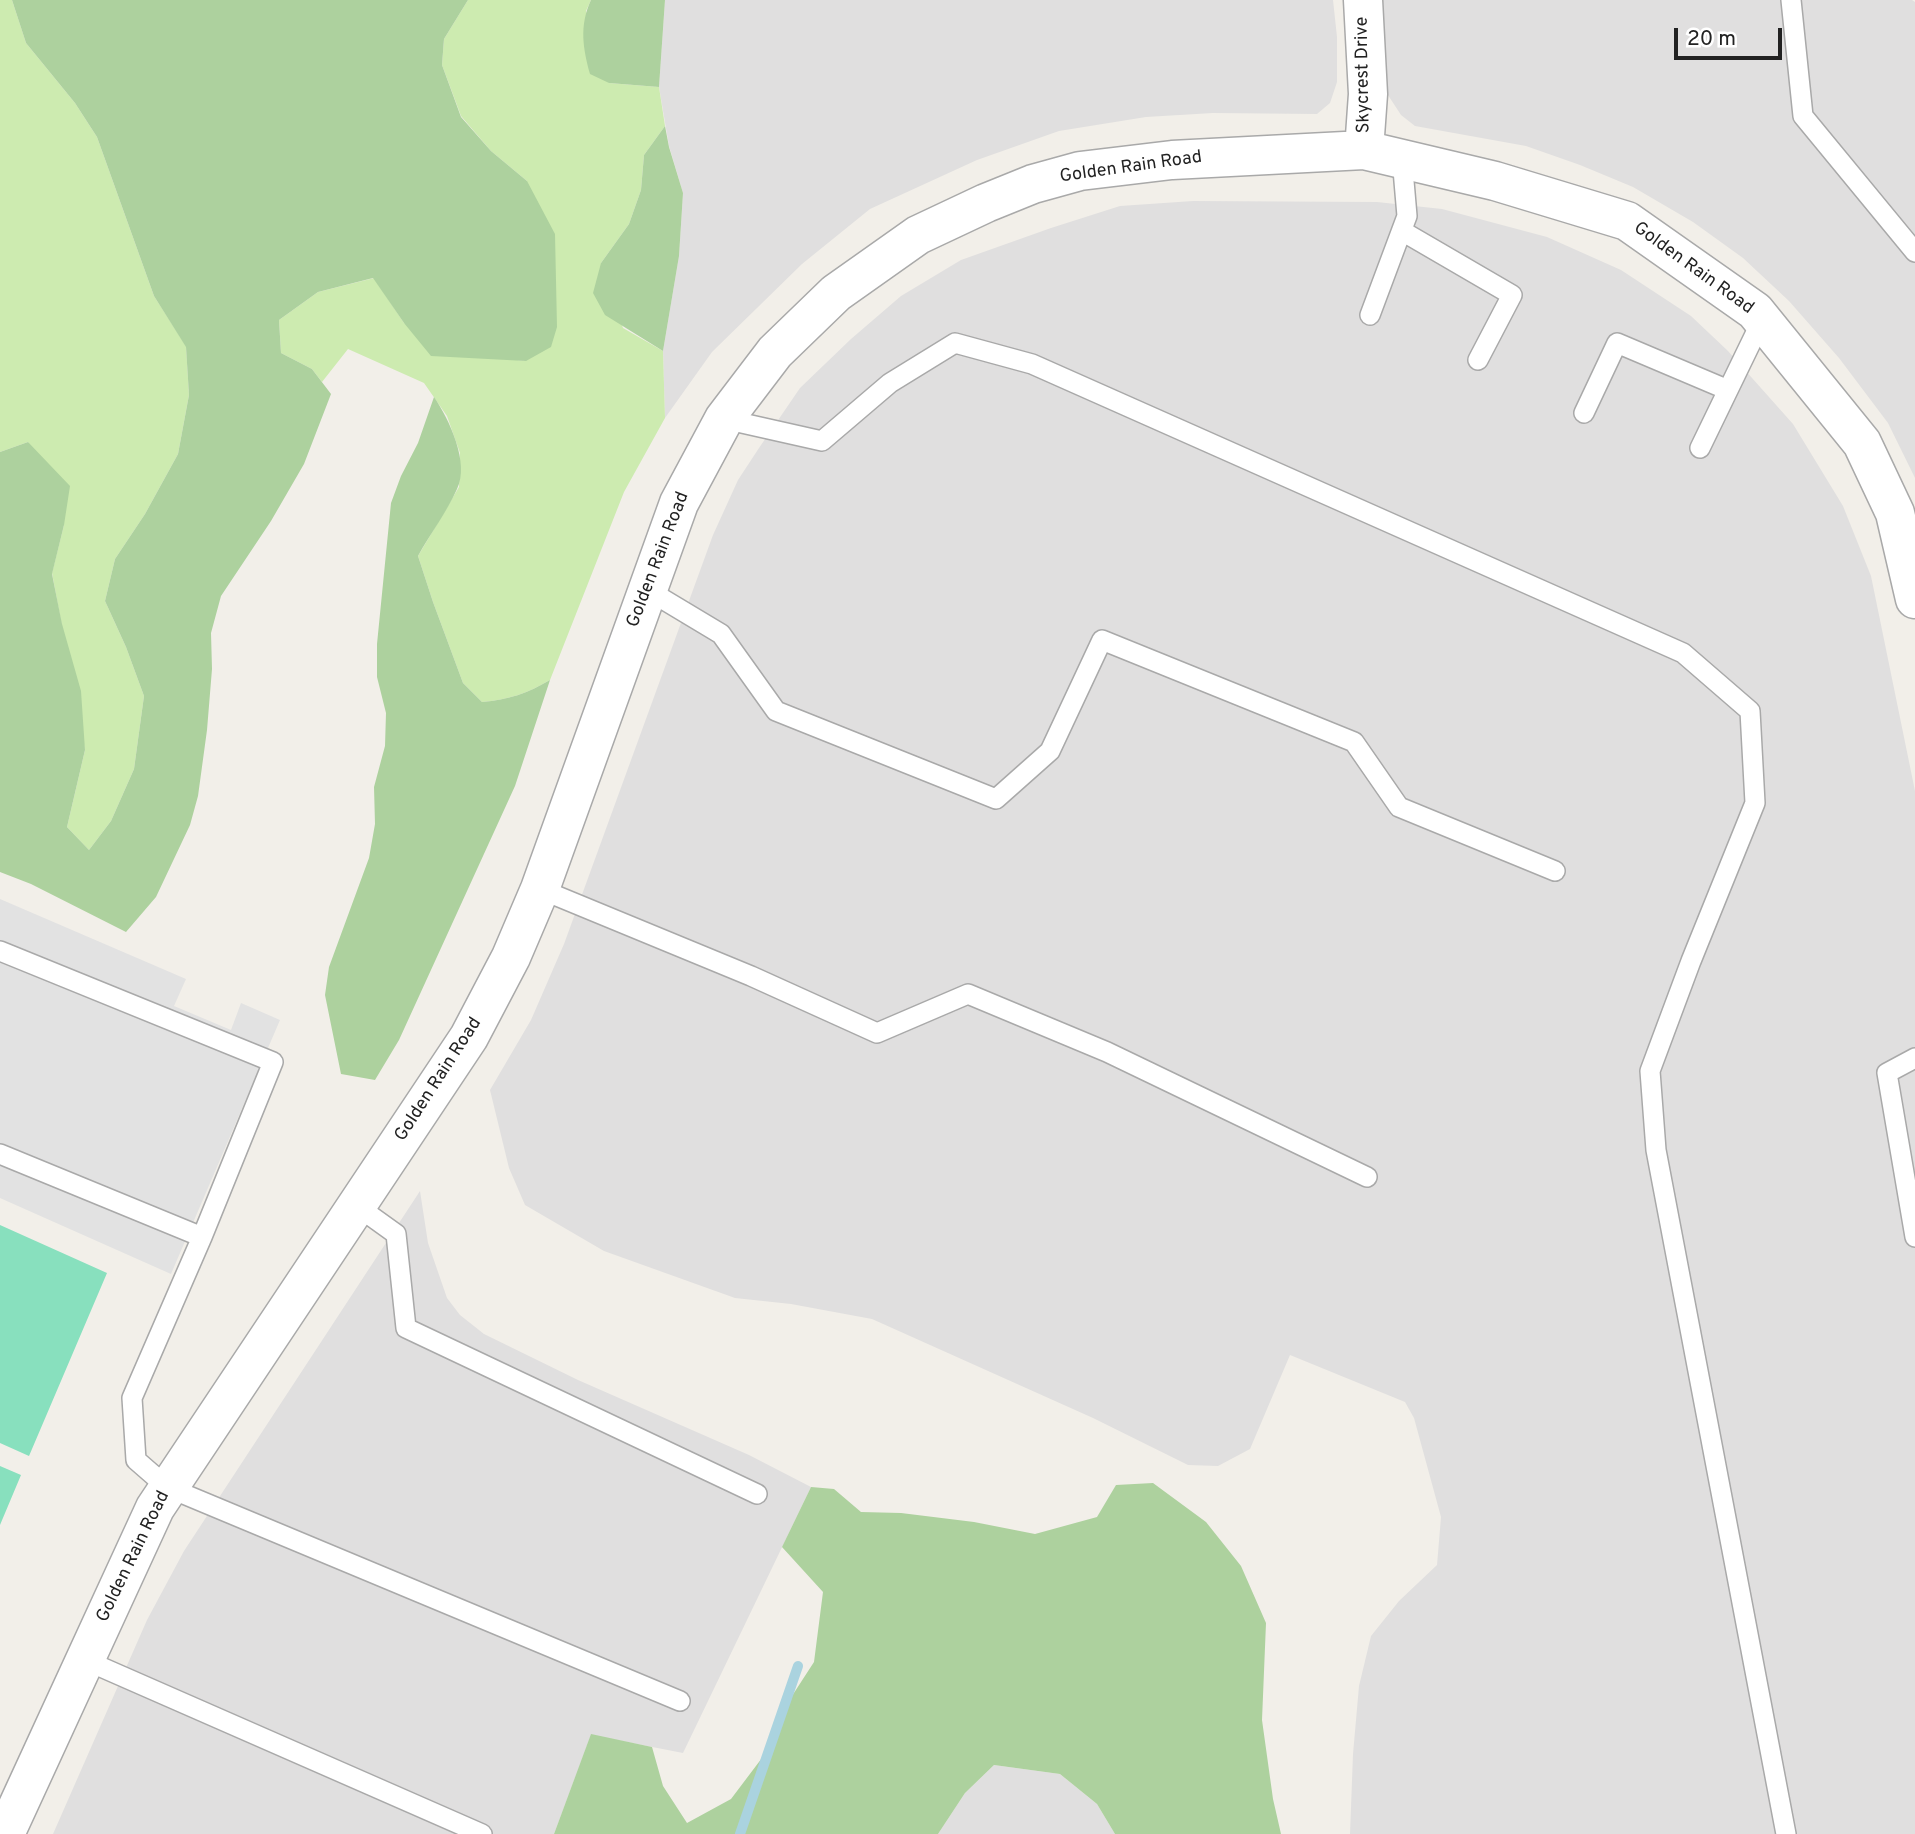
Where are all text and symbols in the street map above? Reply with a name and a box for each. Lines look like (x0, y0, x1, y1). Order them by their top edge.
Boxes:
scale bar (1677, 14, 1786, 58)
street label: Skycrest Drive (1352, 17, 1376, 133)
text: 20 m (1687, 26, 1736, 53)
street label: Golden Rain Road (1059, 147, 1203, 189)
street label: Golden Rain Road (1629, 218, 1757, 320)
street label: Golden Rain Road (623, 489, 695, 631)
street label: Golden Rain Road (391, 1014, 487, 1146)
street label: Golden Rain Road (93, 1488, 175, 1626)

